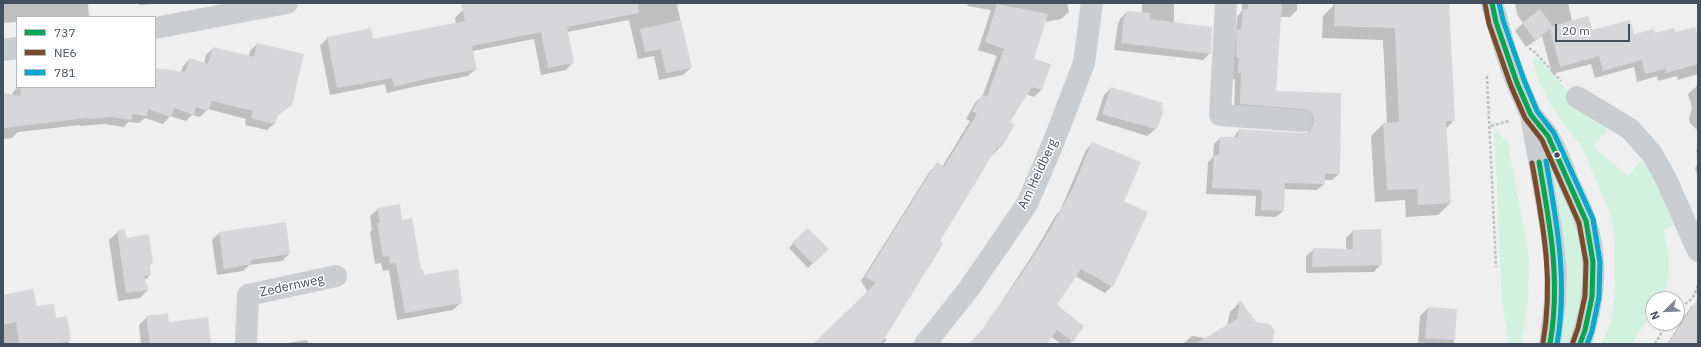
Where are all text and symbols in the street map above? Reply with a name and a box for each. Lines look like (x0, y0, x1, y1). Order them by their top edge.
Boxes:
legend (16, 16, 156, 88)
scale bar (1557, 16, 1632, 42)
text: 20 m (1562, 23, 1590, 38)
text: 737 (54, 25, 76, 40)
text: NE6 (54, 45, 77, 60)
text: 781 (54, 65, 76, 80)
street label: Am Heidberg (1015, 136, 1061, 212)
unlabelled marker (1552, 150, 1562, 160)
street label: Zedernweg (258, 272, 326, 300)
north arrow (1645, 291, 1685, 331)
text: N (1647, 309, 1663, 322)

